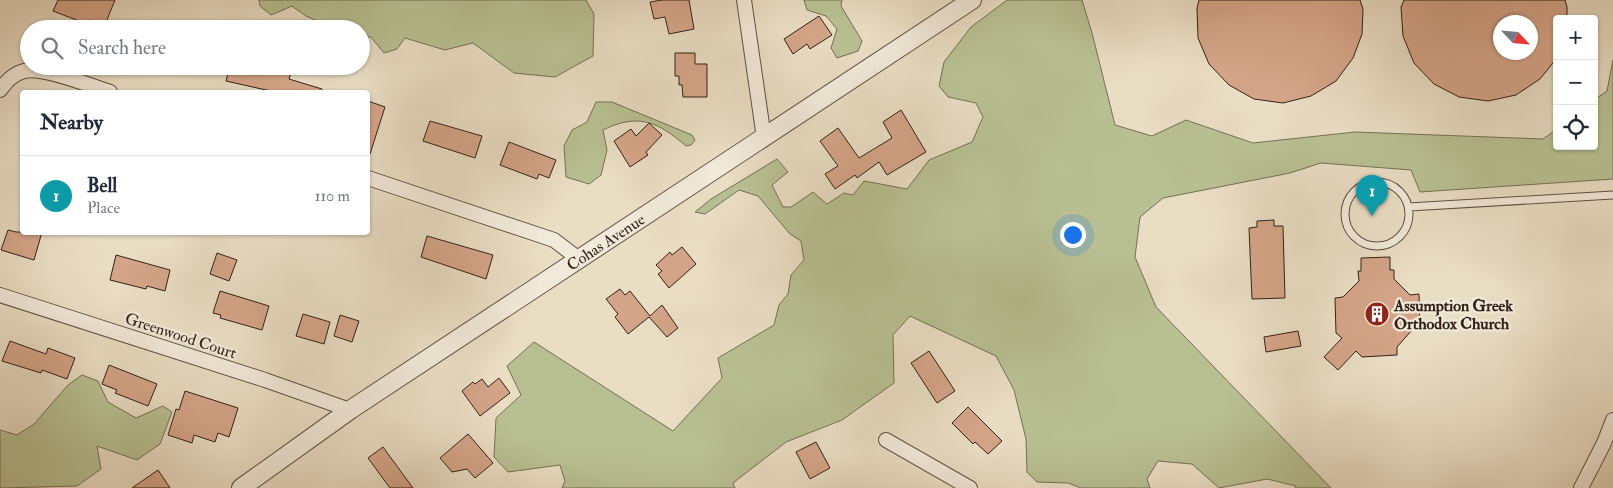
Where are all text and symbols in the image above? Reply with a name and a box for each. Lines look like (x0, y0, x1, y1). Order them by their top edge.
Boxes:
north arrow (1493, 15, 1538, 60)
map controls (1553, 15, 1598, 150)
button: + (1553, 15, 1598, 60)
search box (20, 20, 370, 75)
icon: search (38, 34, 66, 62)
text: Search here (78, 36, 166, 60)
button: − (1553, 60, 1598, 105)
button: locate (1553, 105, 1598, 150)
text: Nearby (40, 109, 103, 136)
text: Bell (87, 174, 117, 198)
pin: 1 (1356, 175, 1388, 216)
text: 1 (53, 186, 59, 206)
text: 110 m (315, 186, 350, 206)
text: Place (87, 198, 120, 218)
street label: Cohas Avenue (563, 209, 649, 275)
your location (1060, 222, 1086, 248)
place label: Assumption Greek Orthodox Church (1393, 296, 1513, 334)
building icon: Assumption Greek Orthodox Church (1364, 301, 1390, 327)
street label: Greenwood Court (122, 309, 239, 363)

